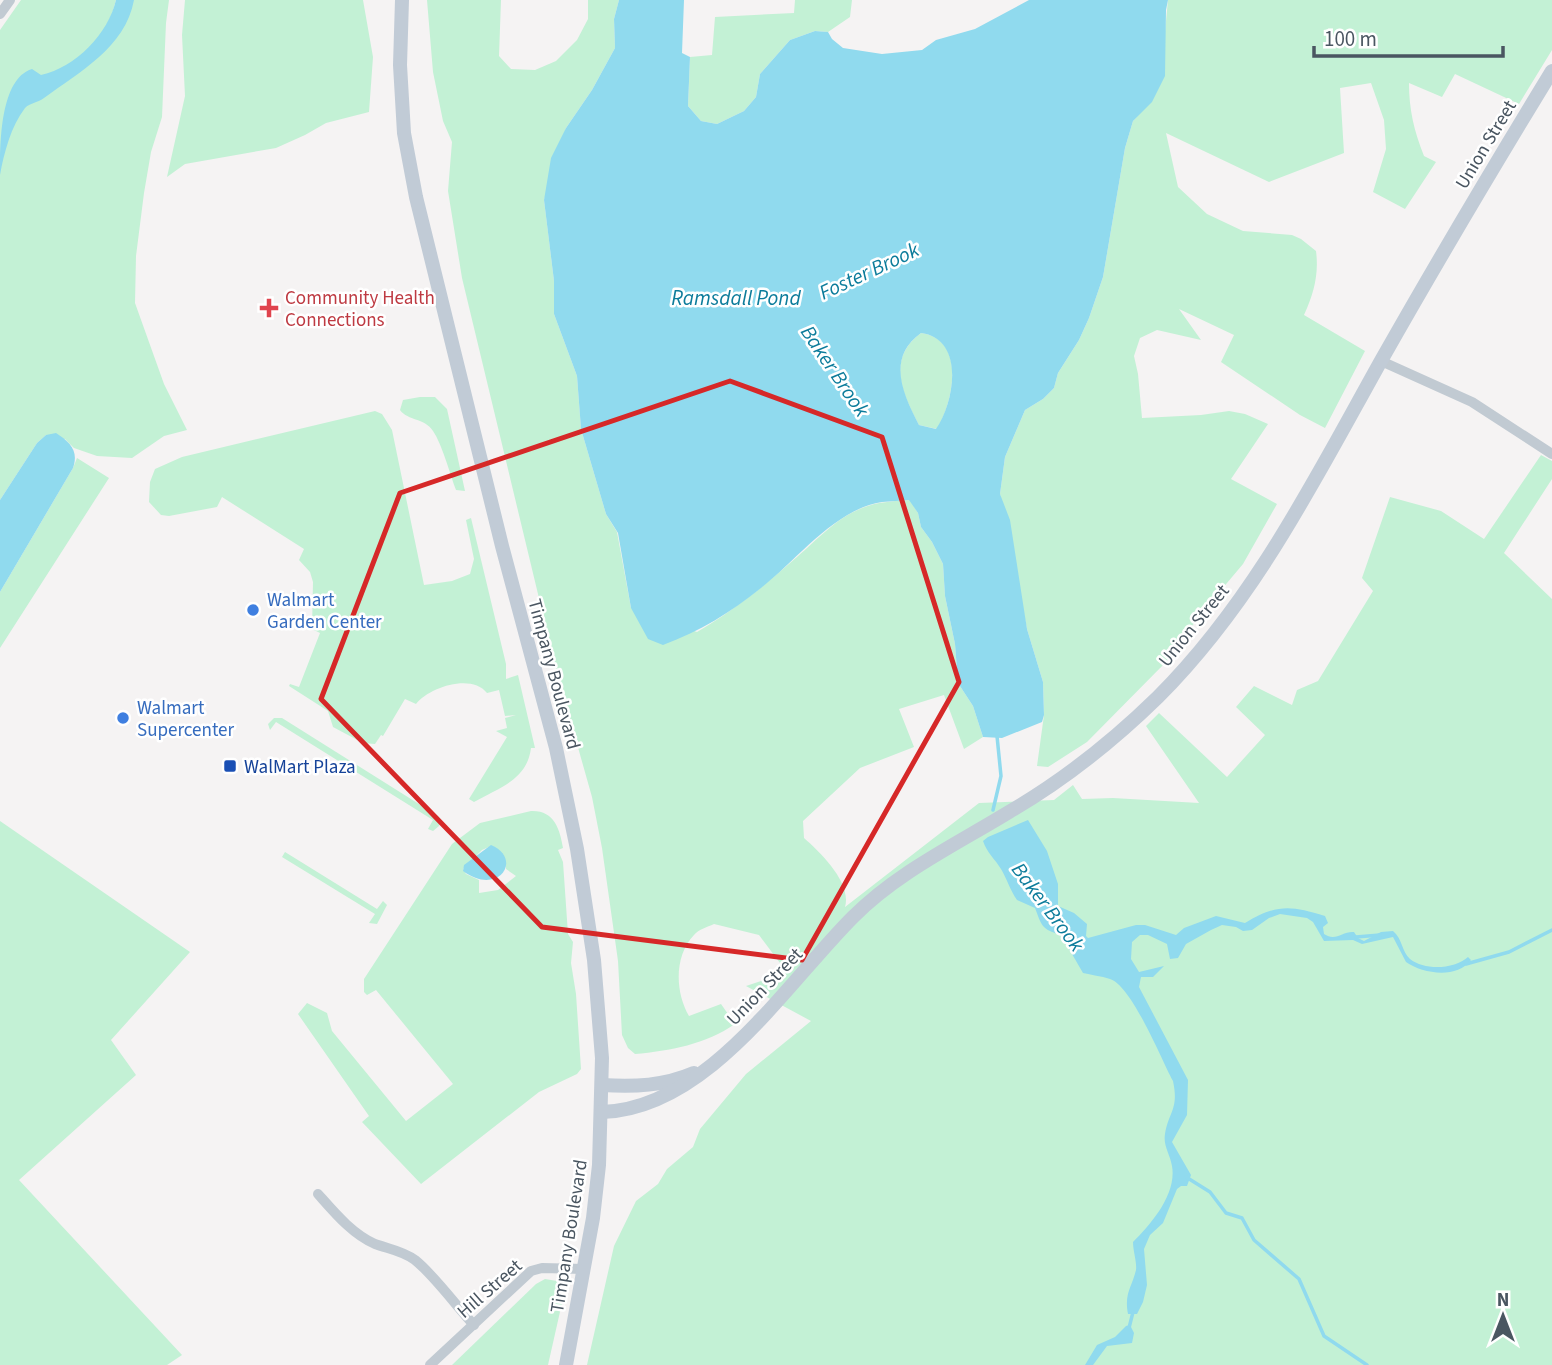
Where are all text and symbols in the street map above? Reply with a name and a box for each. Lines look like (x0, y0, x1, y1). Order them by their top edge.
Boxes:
scale bar (1314, 14, 1503, 58)
text: 100 m (1324, 24, 1377, 54)
street label: Union Street (1449, 95, 1524, 194)
water label: Foster Brook (814, 234, 925, 307)
water label: Ramsdall Pond (671, 283, 801, 313)
place label: Community Health Connections (285, 285, 435, 334)
marker: Community Health Connections (259, 298, 279, 318)
water label: Baker Brook (793, 319, 877, 424)
street label: Union Street (1152, 578, 1236, 673)
place label: Walmart Garden Center (267, 587, 382, 636)
street label: Timpany Boulevard (520, 596, 587, 753)
marker: Walmart Garden Center (245, 602, 261, 618)
place label: Walmart Supercenter (137, 695, 235, 744)
marker: Walmart Supercenter (115, 710, 131, 726)
place label: WalMart Plaza (244, 754, 356, 781)
marker: WalMart Plaza (222, 758, 238, 774)
water label: Baker Brook (1004, 856, 1092, 959)
street label: Union Street (721, 941, 810, 1032)
street label: Timpany Boulevard (544, 1158, 595, 1315)
street label: Hill Street (452, 1253, 529, 1325)
north arrow (1468, 1281, 1538, 1351)
text: N (1497, 1287, 1509, 1314)

